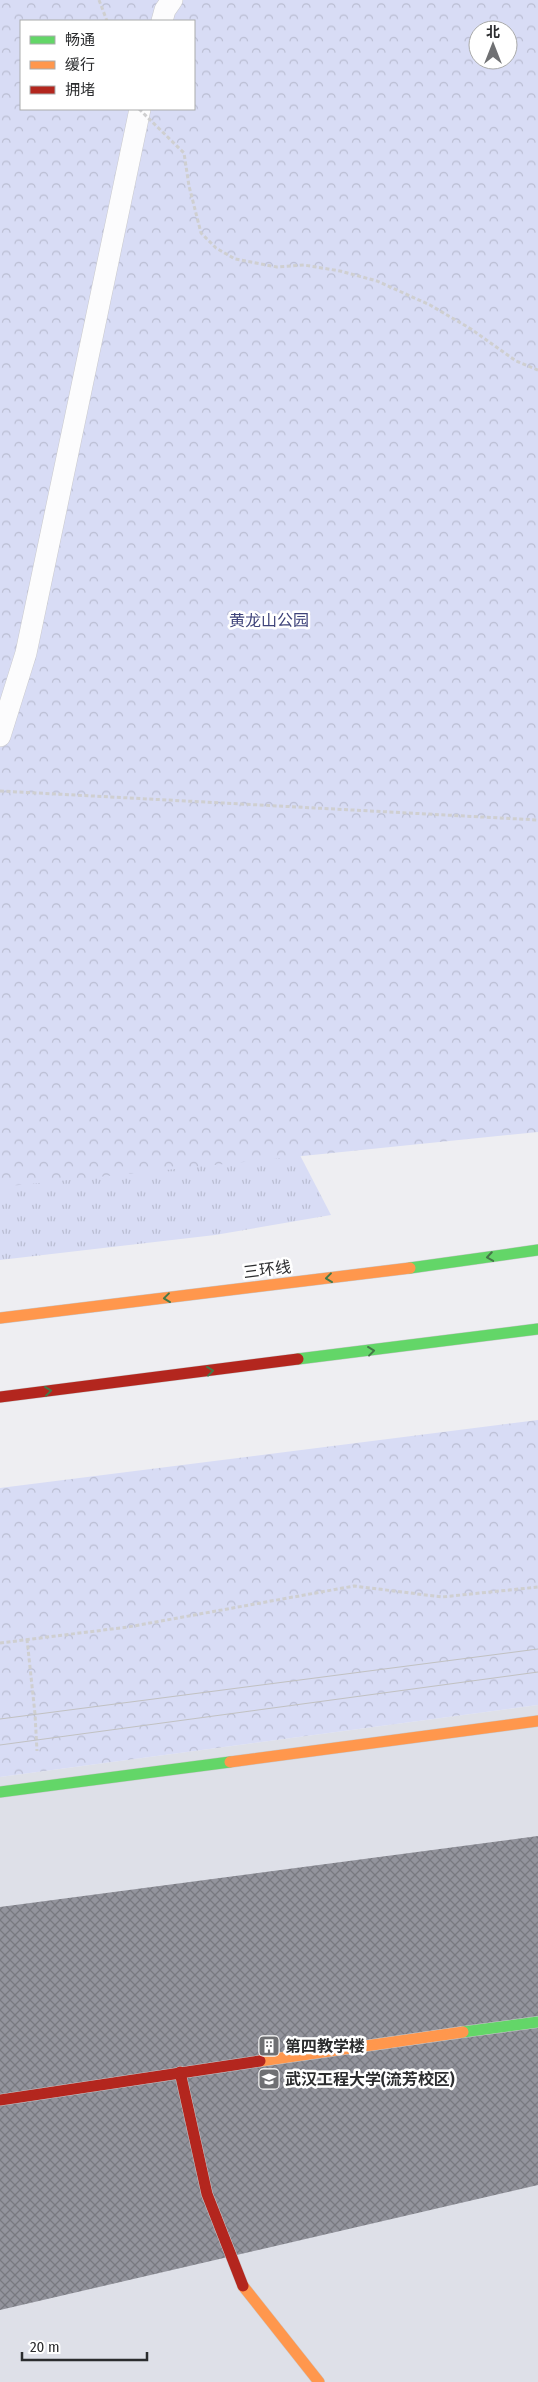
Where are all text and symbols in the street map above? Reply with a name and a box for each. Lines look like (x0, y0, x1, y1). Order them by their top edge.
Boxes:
legend (20, 20, 195, 110)
north arrow (468, 20, 518, 70)
text: 北 (486, 24, 500, 41)
text: 畅通 (65, 31, 95, 49)
text: 缓行 (65, 56, 95, 74)
text: 拥堵 (65, 81, 95, 99)
park label: 黄龙山公园 (229, 611, 309, 630)
one-way arrow (485, 1252, 494, 1262)
street label: 三环线 (242, 1257, 292, 1282)
one-way arrow (324, 1272, 332, 1283)
one-way arrow (163, 1292, 171, 1303)
one-way arrow (367, 1346, 375, 1357)
one-way arrow (206, 1366, 214, 1377)
one-way arrow (45, 1386, 53, 1397)
building icon: 第四教学楼 (257, 2034, 281, 2058)
place label: 第四教学楼 (285, 2037, 365, 2056)
school or university icon: 武汉工程大学(流芳校区) (257, 2067, 281, 2091)
place label: 武汉工程大学(流芳校区) (285, 2070, 455, 2089)
scale bar (22, 2330, 148, 2362)
text: 20 m (30, 2338, 60, 2356)

